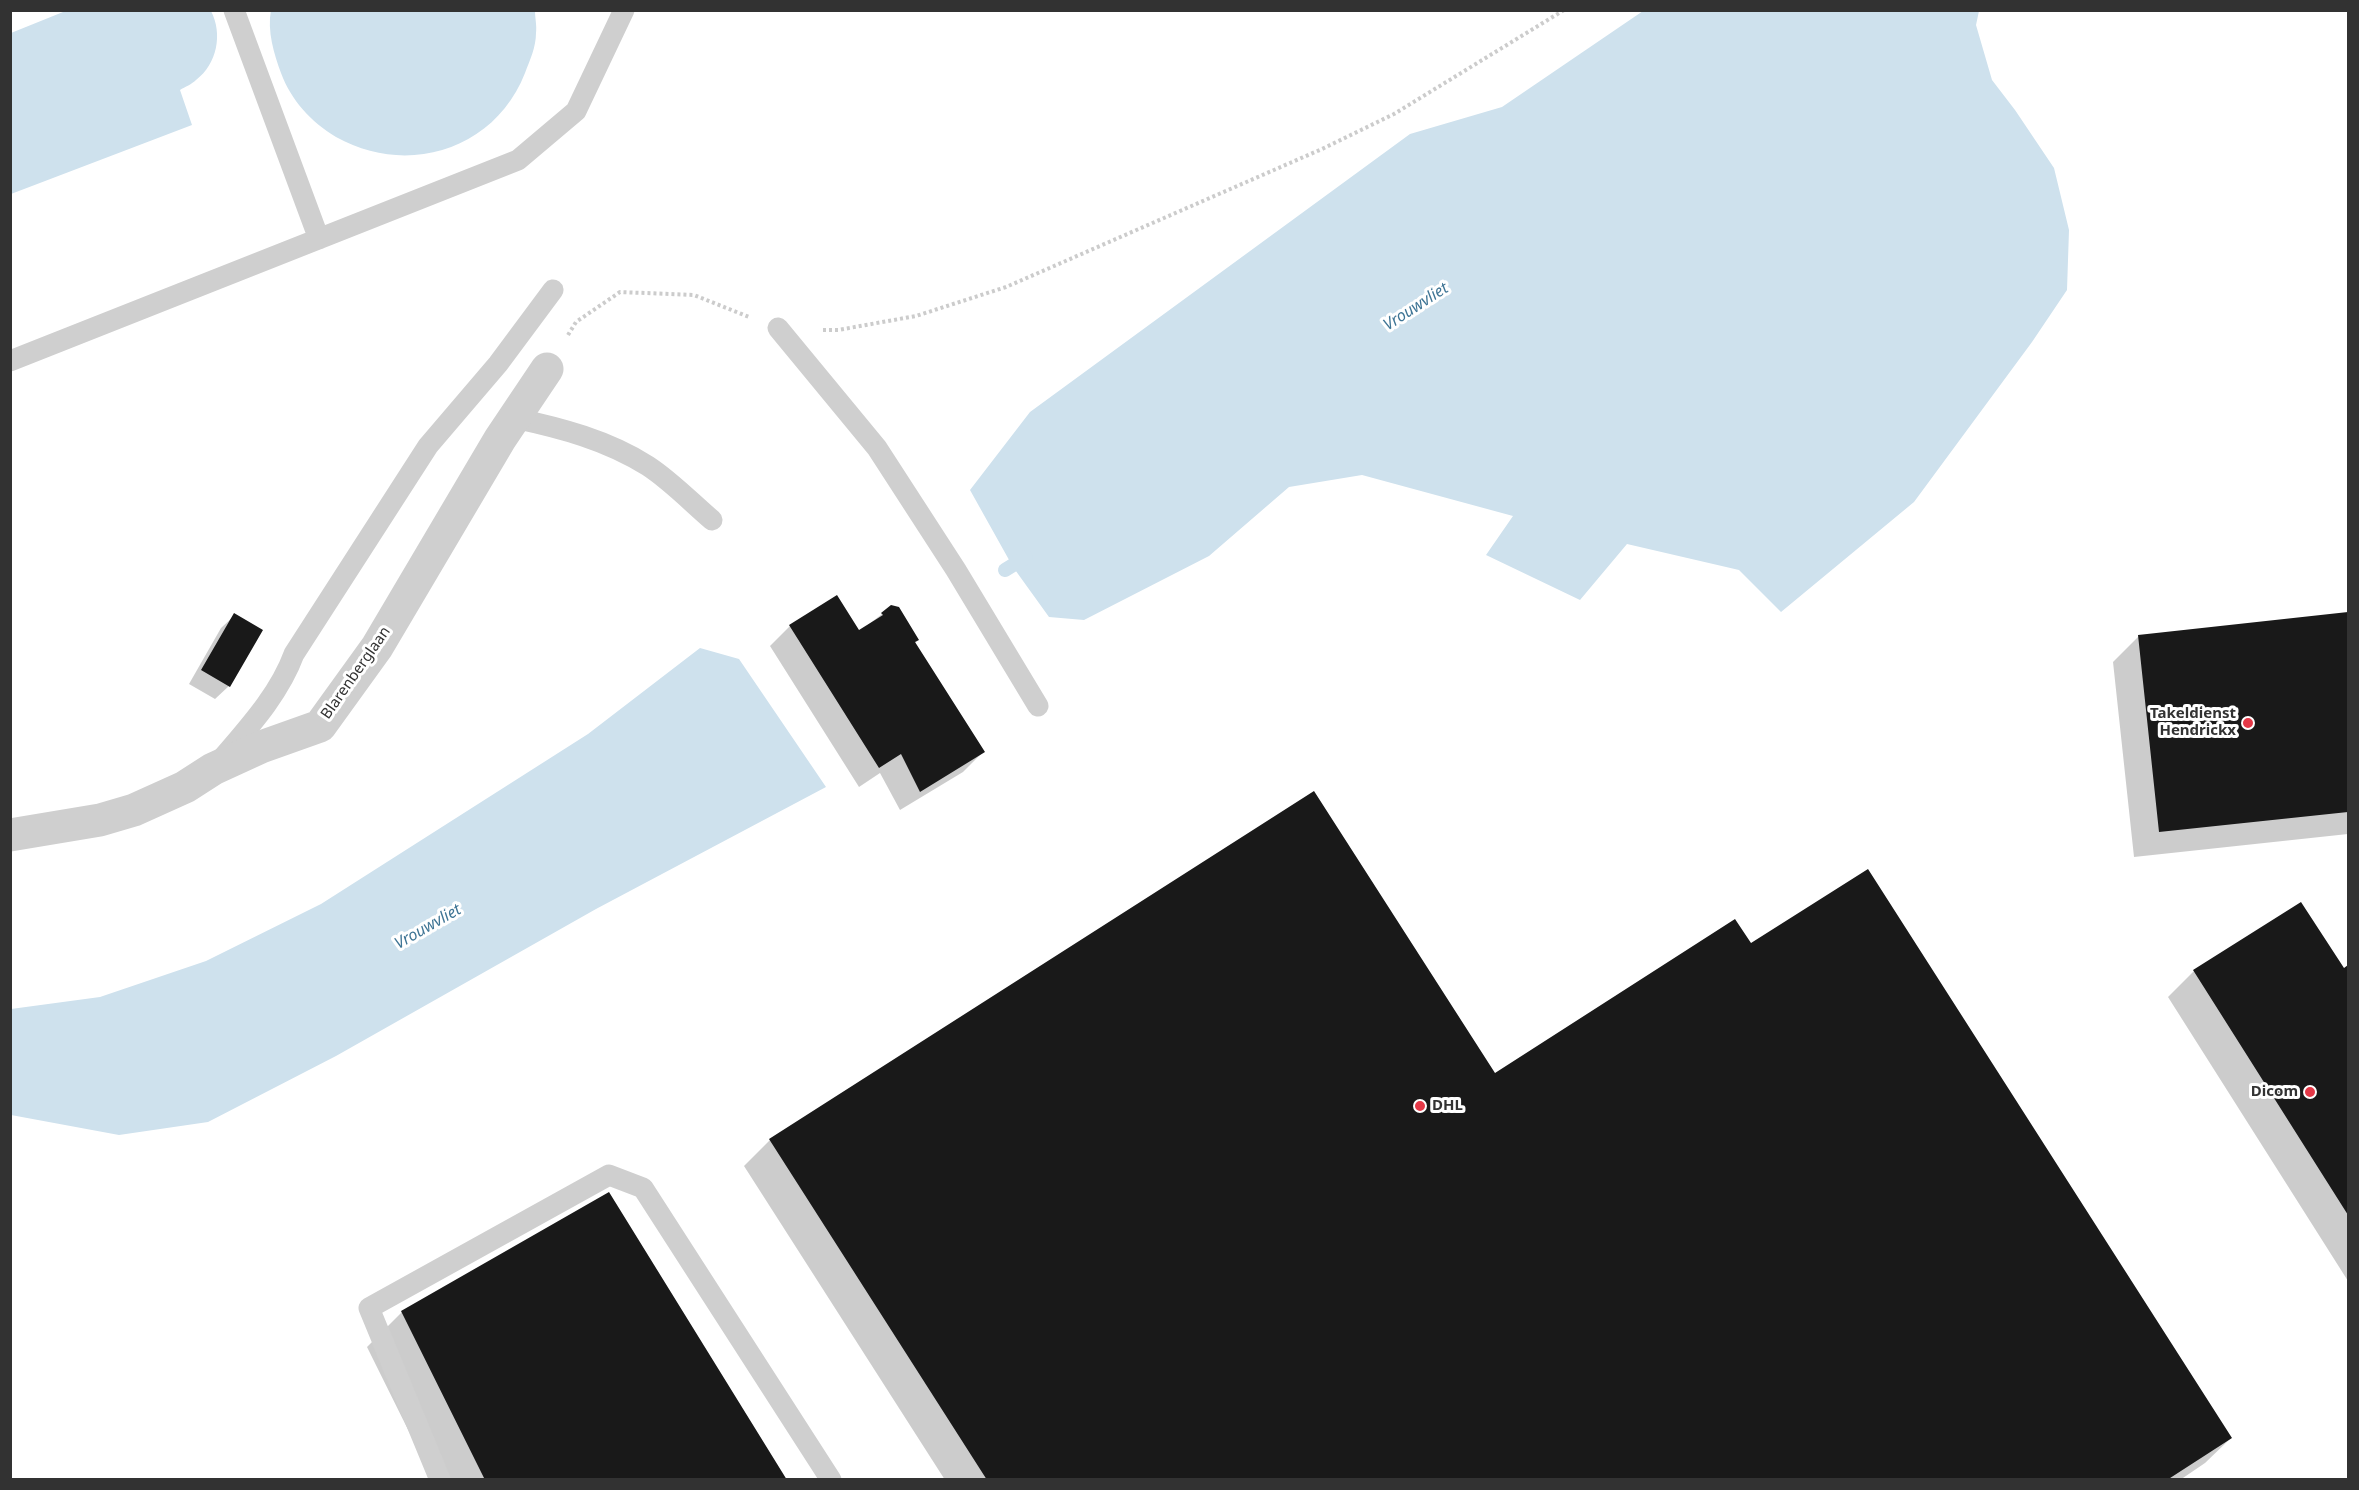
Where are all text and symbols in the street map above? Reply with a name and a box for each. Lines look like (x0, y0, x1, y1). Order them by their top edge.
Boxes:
water label: Vrouwvliet (1380, 279, 1452, 335)
street label: Blarenberglaan (317, 623, 395, 723)
place label: Takeldienst Hendrickx (2150, 705, 2236, 740)
marker: Takeldienst Hendrickx (2241, 716, 2255, 730)
water label: Vrouwvliet (391, 900, 465, 954)
place label: Dicom (2251, 1083, 2298, 1101)
marker: Dicom (2303, 1085, 2317, 1099)
place label: DHL (1432, 1097, 1463, 1115)
marker: DHL (1413, 1099, 1427, 1113)

